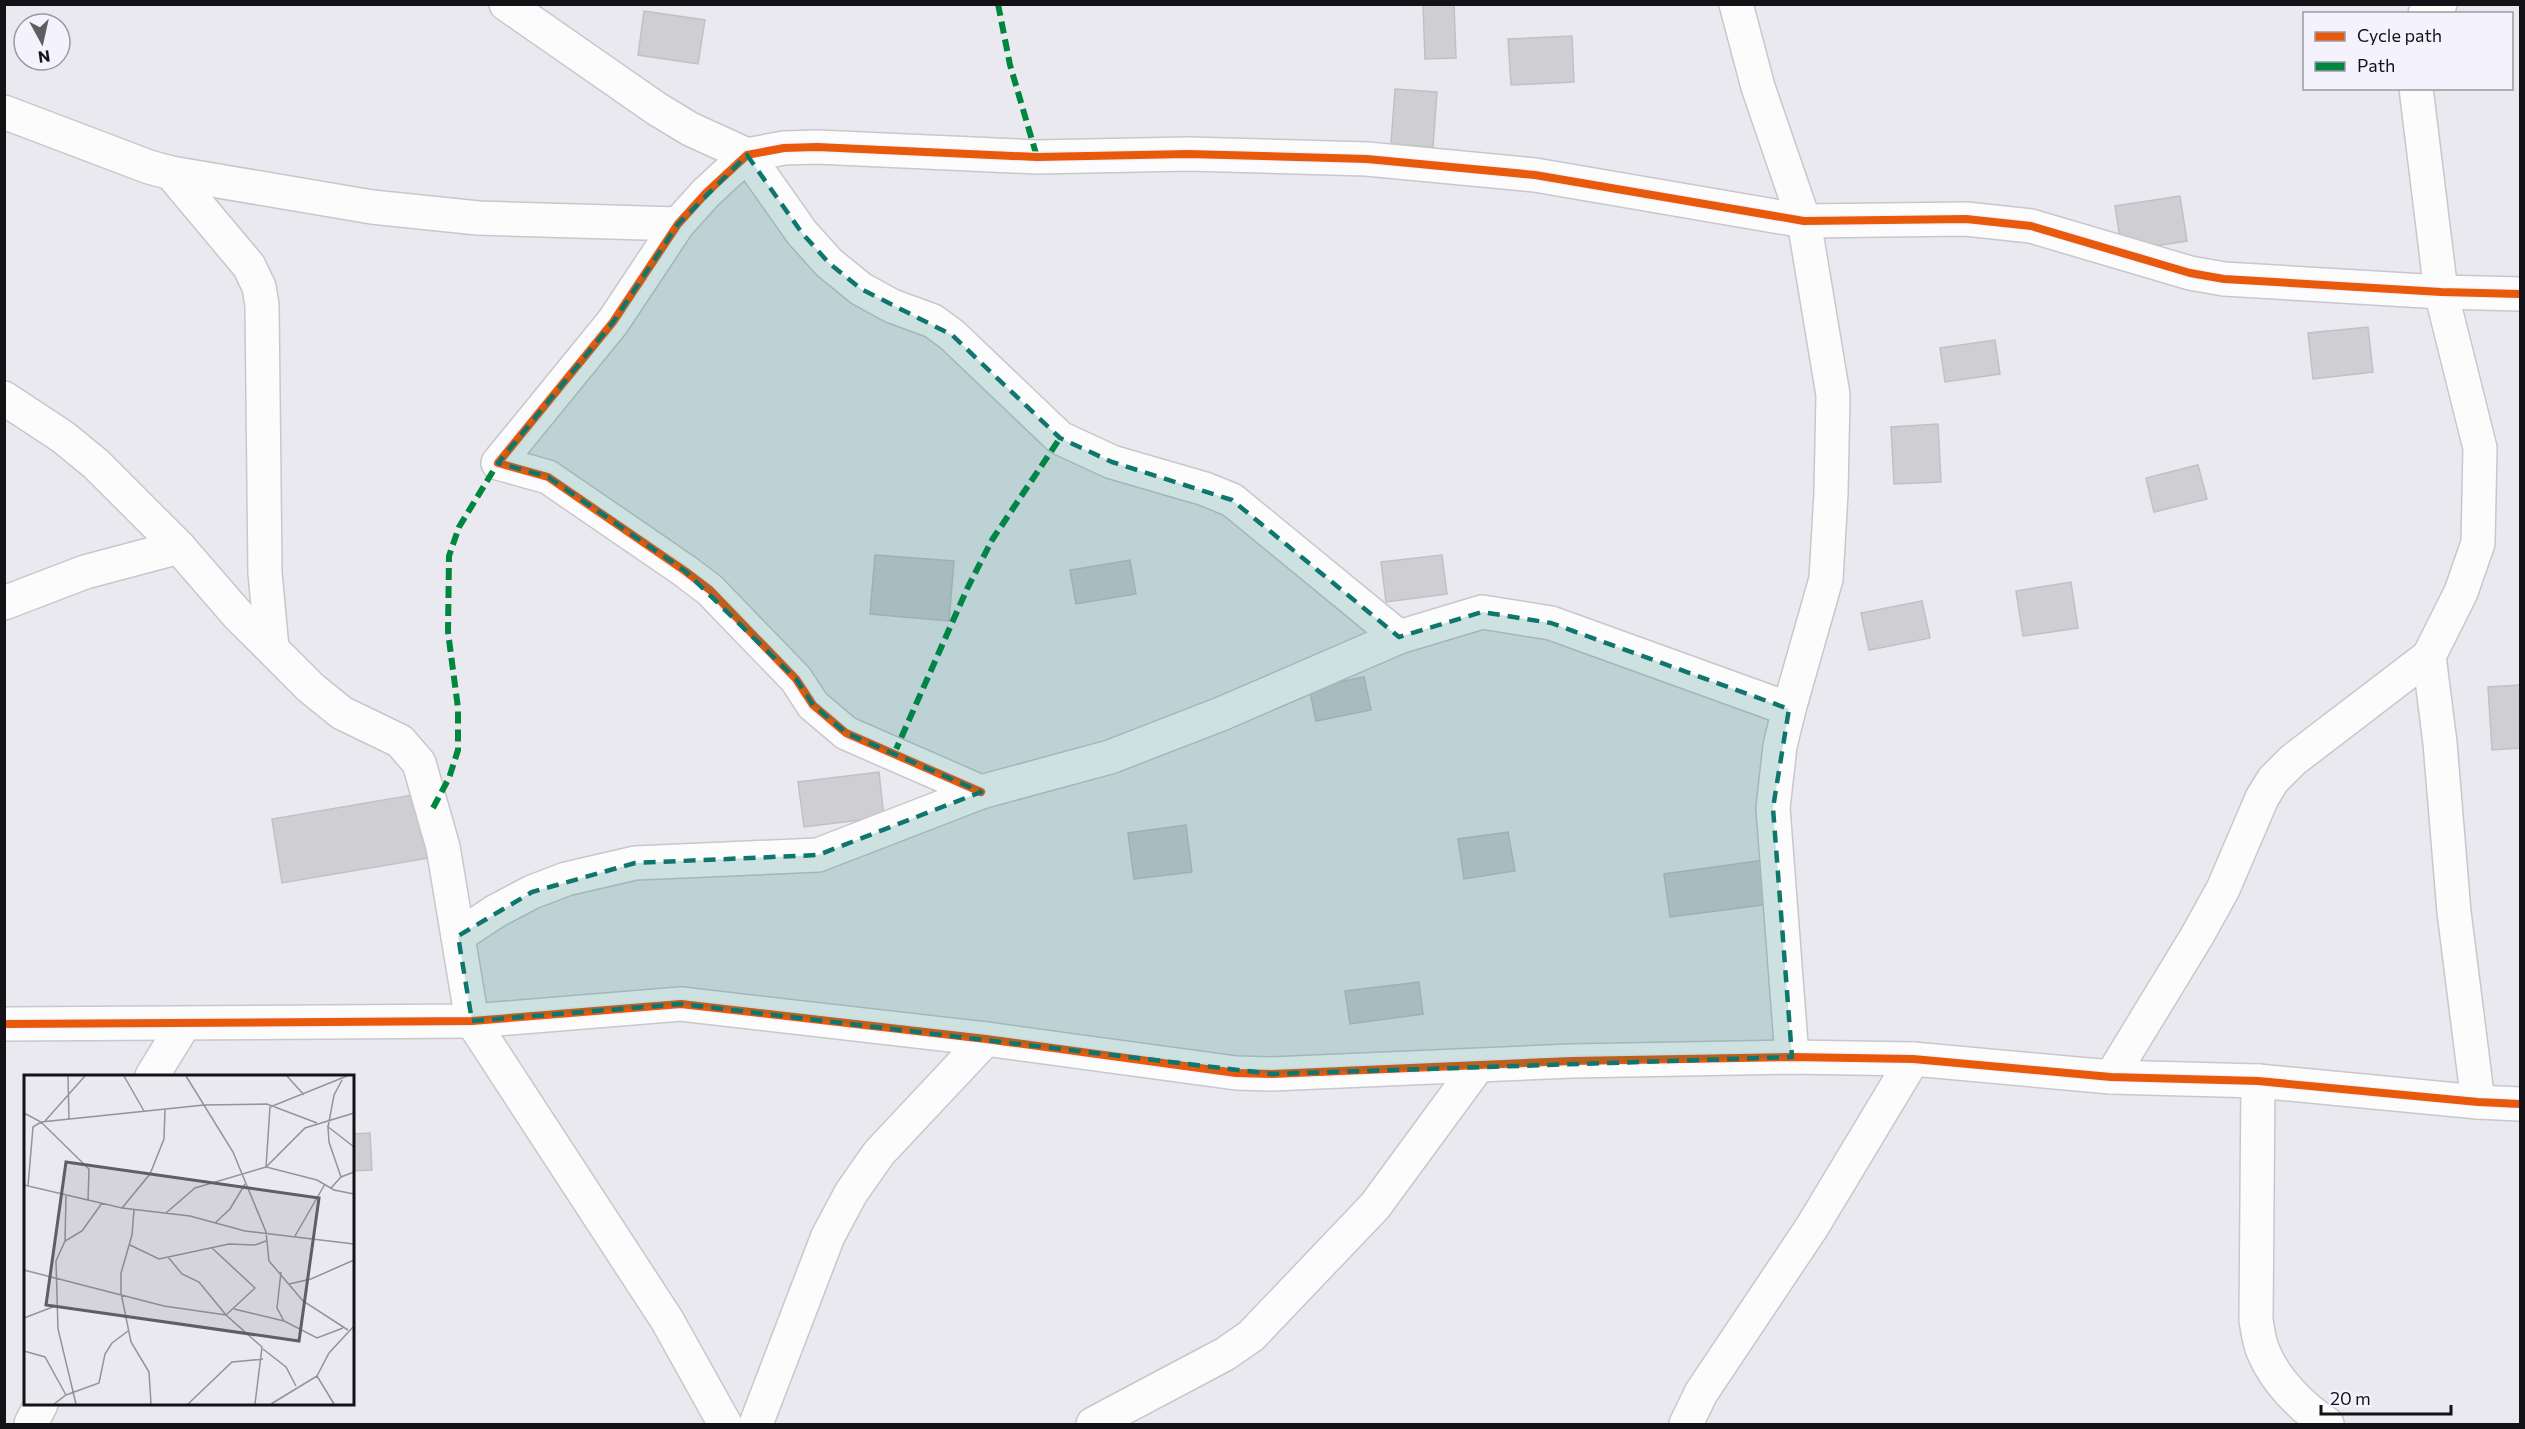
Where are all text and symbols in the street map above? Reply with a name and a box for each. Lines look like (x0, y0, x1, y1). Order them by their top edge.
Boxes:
north arrow (12, 12, 72, 72)
legend (2303, 12, 2513, 90)
text: Cycle path (2357, 24, 2442, 46)
text: N (37, 47, 51, 68)
text: Path (2357, 54, 2395, 76)
inset map (24, 1075, 354, 1405)
scale bar (2321, 1378, 2452, 1416)
text: 20 m (2330, 1387, 2371, 1409)

